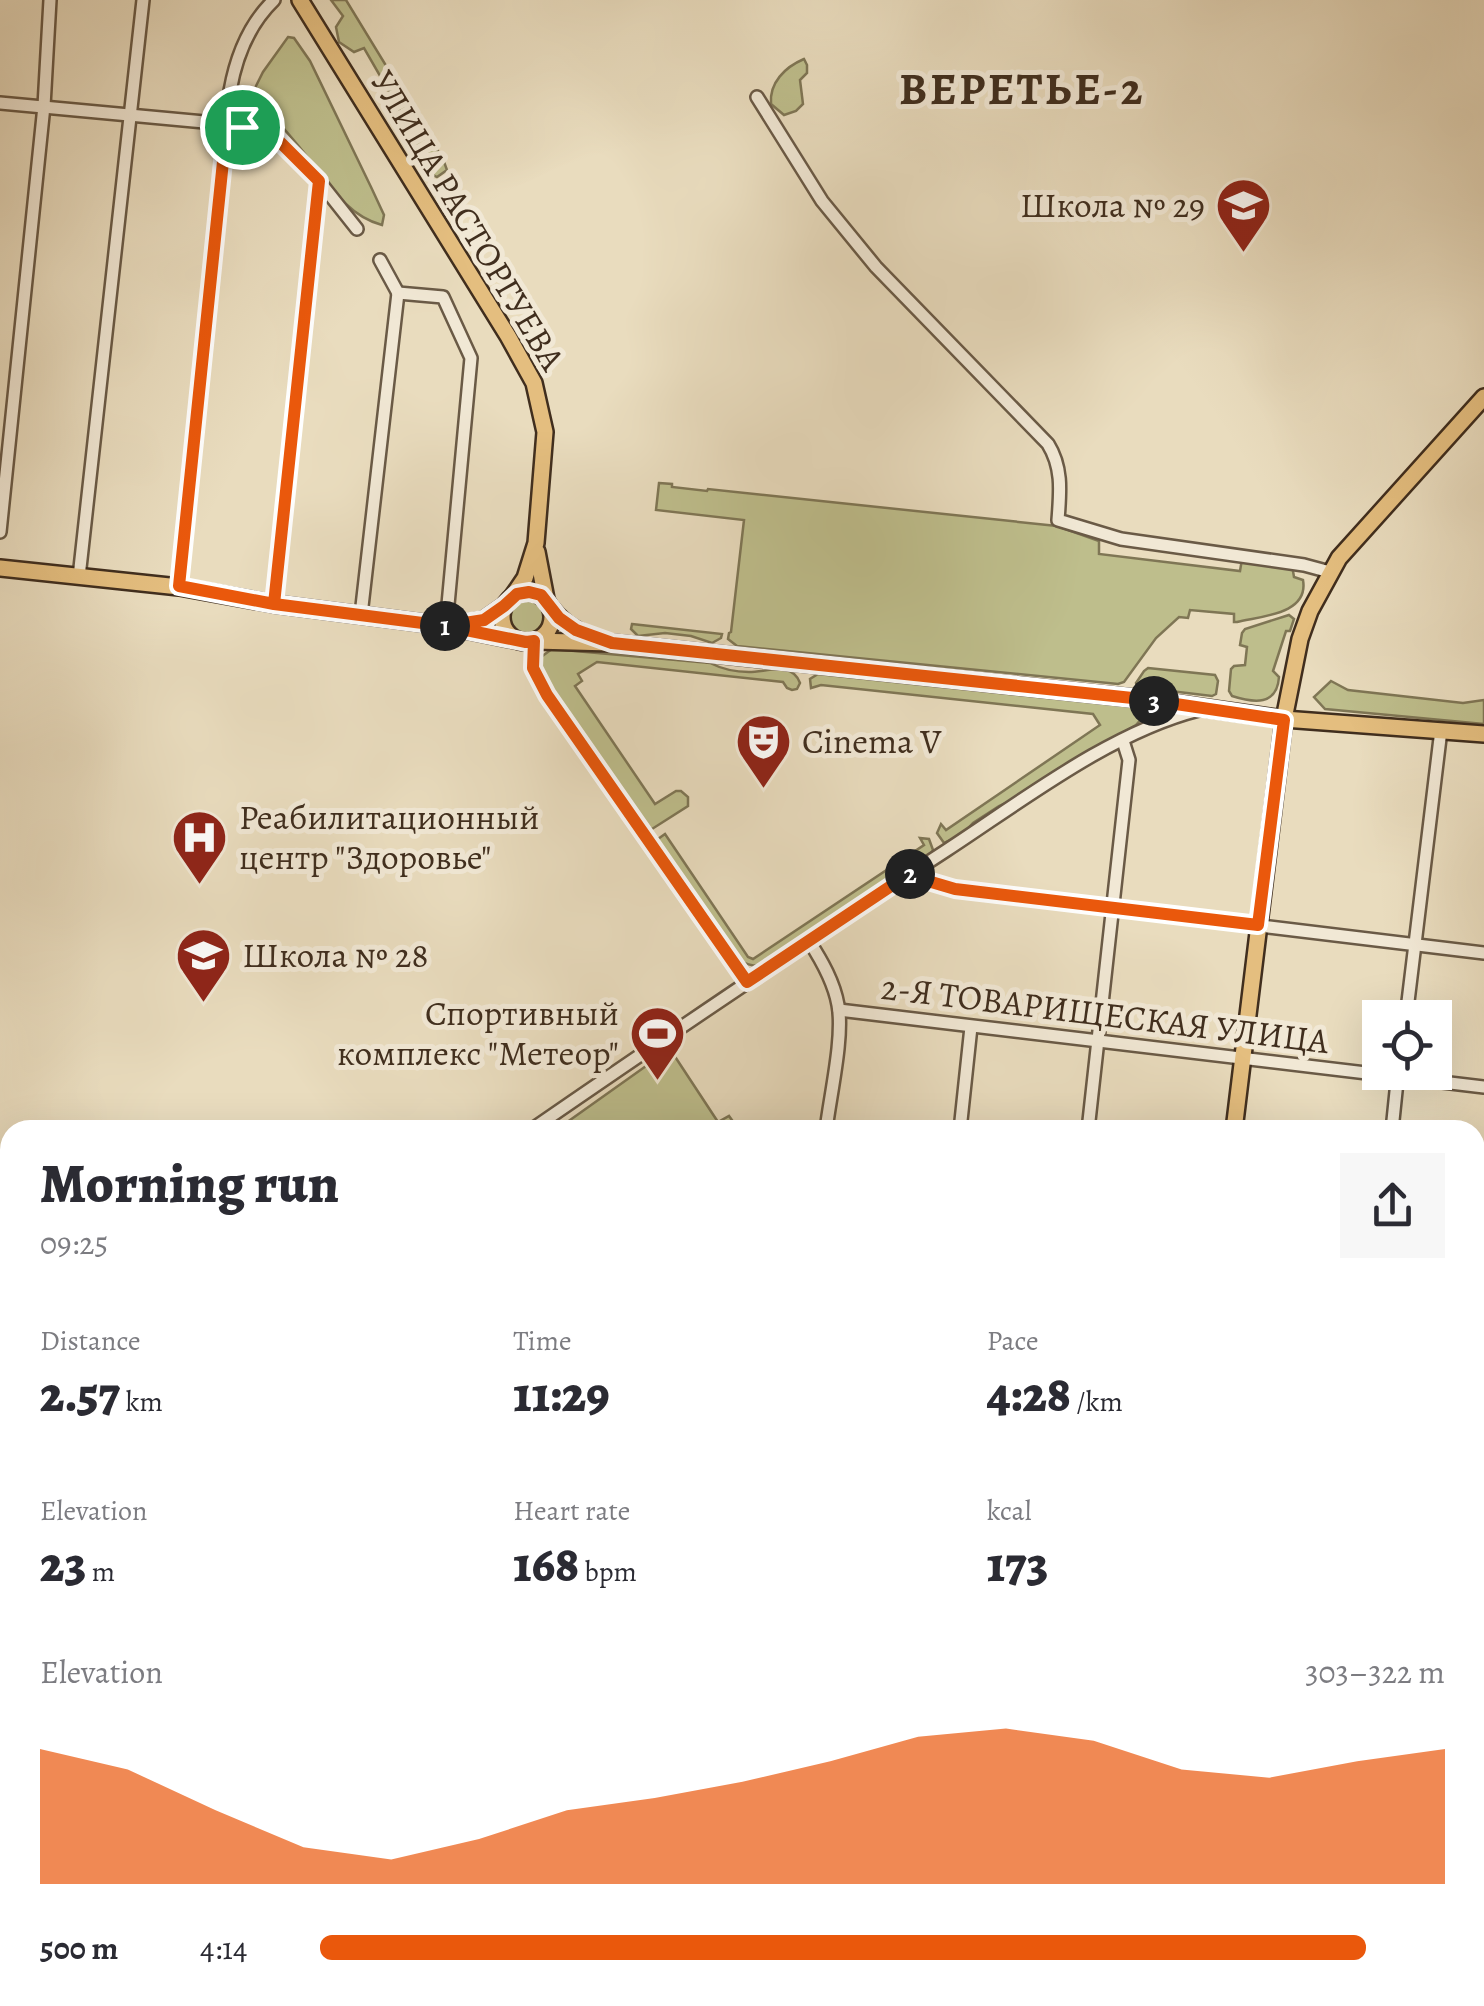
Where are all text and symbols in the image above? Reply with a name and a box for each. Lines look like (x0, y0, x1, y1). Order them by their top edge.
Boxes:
district label: ВЕРЕТЬЕ-2 (899, 58, 1145, 120)
street label: УЛИЦА РАСТОРГУЕВА (359, 61, 577, 380)
pin (200, 85, 285, 170)
icon: arrive (215, 100, 270, 155)
school or university icon: Школа № 29 (1214, 175, 1274, 254)
place label: Школа № 29 (1020, 181, 1205, 229)
pin: 1 (420, 601, 470, 651)
text: 1 (440, 607, 450, 645)
pin: 3 (1129, 676, 1179, 726)
text: 3 (1148, 682, 1160, 720)
theatre icon: Cinema V (733, 711, 793, 790)
place label: Cinema V (802, 717, 942, 765)
place label: Реабилитационный центр "Здоровье" (239, 793, 540, 881)
hospital icon: Реабилитационный центр "Здоровье" (170, 807, 230, 886)
pin: 2 (885, 849, 935, 899)
text: 2 (903, 855, 917, 893)
school or university icon: Школа № 28 (173, 925, 233, 1004)
place label: Школа № 28 (242, 931, 428, 979)
street label: 2-Я ТОВАРИЩЕСКАЯ УЛИЦА (879, 963, 1332, 1065)
place label: Спортивный комплекс "Метеор" (337, 989, 619, 1077)
map controls (1362, 1000, 1452, 1090)
button: locate (1362, 1000, 1452, 1090)
sports icon: Спортивный комплекс "Метеор" (628, 1003, 688, 1082)
text: Morning run (40, 1146, 339, 1221)
button: share (1340, 1153, 1445, 1258)
text: 09:25 (40, 1221, 108, 1265)
text: Distance (40, 1322, 140, 1360)
text: Time (513, 1322, 572, 1360)
text: Pace (987, 1322, 1039, 1360)
text: 2.57 (40, 1360, 120, 1428)
text: 11:29 (513, 1360, 610, 1428)
text: 4:28 (987, 1360, 1071, 1428)
text: km (120, 1383, 163, 1421)
text: /km (1071, 1383, 1123, 1421)
text: Elevation (40, 1492, 147, 1530)
text: Heart rate (513, 1492, 630, 1530)
text: kcal (987, 1492, 1032, 1530)
text: 23 (40, 1530, 86, 1598)
text: 168 (513, 1530, 579, 1598)
text: 173 (987, 1530, 1048, 1598)
text: m (86, 1553, 115, 1591)
text: bpm (579, 1553, 637, 1591)
text: Elevation (40, 1650, 163, 1694)
text: 303–322 m (1305, 1650, 1445, 1694)
text: 500 m (40, 1926, 118, 1970)
text: 4:14 (200, 1926, 248, 1970)

